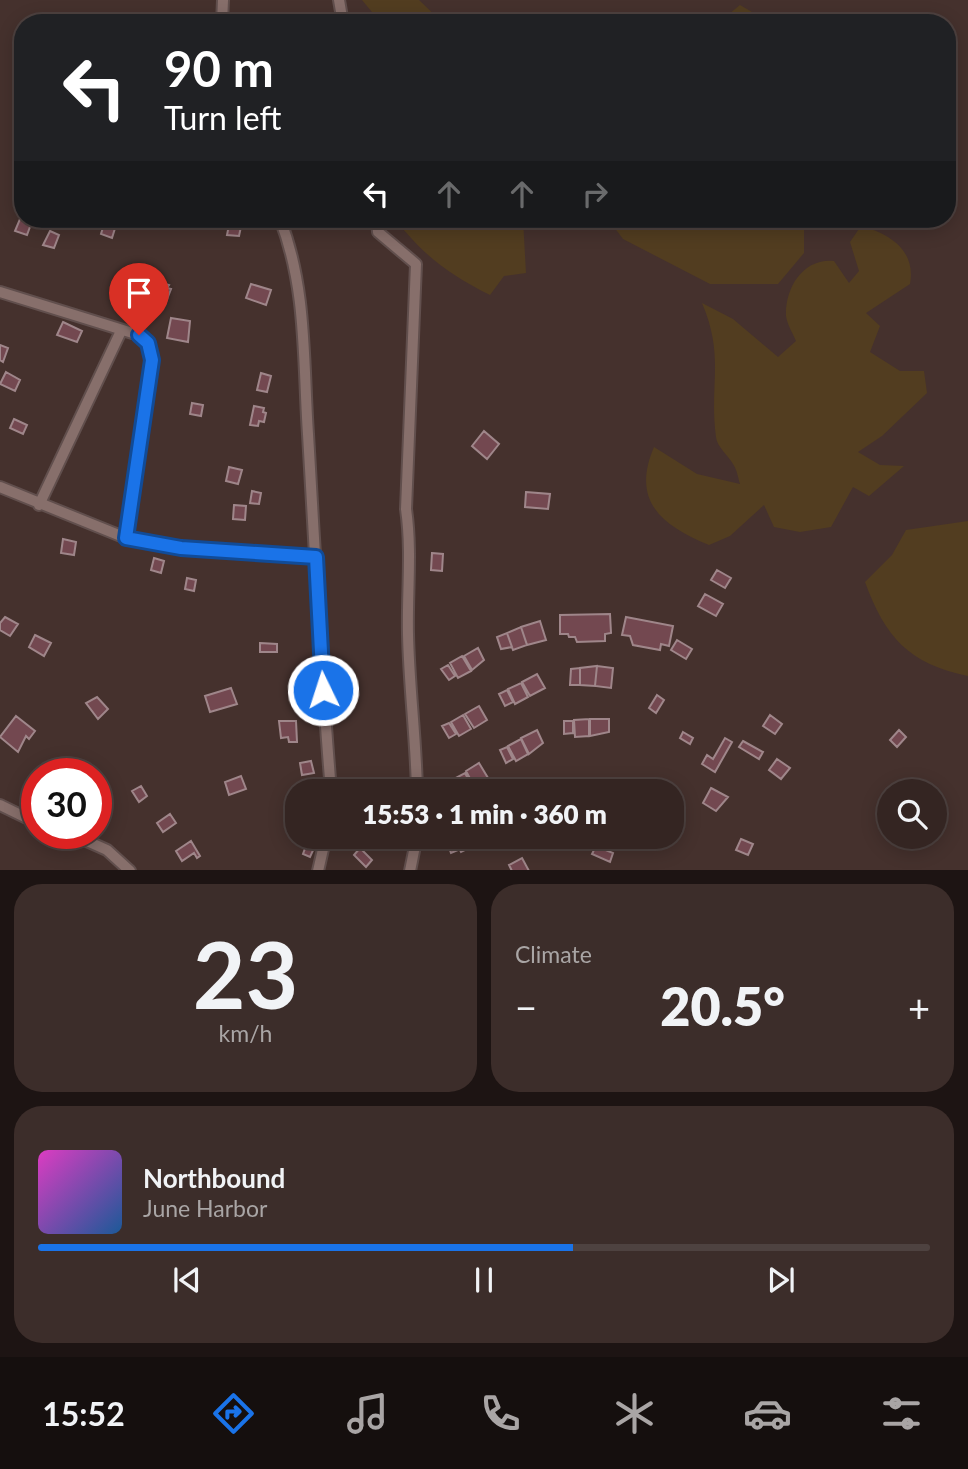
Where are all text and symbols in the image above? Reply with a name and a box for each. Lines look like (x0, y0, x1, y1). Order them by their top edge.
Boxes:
text: 90 m (164, 39, 274, 97)
icon: left (49, 42, 140, 133)
text: Turn left (164, 98, 281, 137)
icon: left (357, 175, 395, 213)
icon: ahead (430, 175, 468, 213)
icon: ahead (503, 175, 541, 213)
icon: right (576, 175, 614, 213)
pin (109, 263, 169, 335)
icon: arrive (120, 274, 158, 312)
position arrow (286, 653, 360, 727)
speed limit sign: 30 (21, 758, 112, 849)
map controls (877, 779, 947, 849)
button: search (877, 779, 947, 849)
text: 15:53 · 1 min · 360 m (362, 798, 607, 830)
text: 23 (193, 919, 298, 1028)
text: Climate (515, 940, 592, 968)
text: 20.5° (660, 975, 785, 1037)
text: − (515, 984, 537, 1030)
text: + (908, 984, 930, 1030)
text: km/h (219, 1019, 272, 1047)
text: Northbound (143, 1162, 285, 1194)
text: June Harbor (143, 1194, 267, 1222)
icon: previous (168, 1261, 206, 1299)
icon: pause (465, 1261, 503, 1299)
icon: next (762, 1261, 800, 1299)
icon: directions (209, 1389, 258, 1438)
icon: music (343, 1389, 392, 1438)
icon: phone (476, 1389, 525, 1438)
icon: climate (610, 1389, 659, 1438)
icon: car (743, 1389, 792, 1438)
icon: filters (877, 1389, 926, 1438)
text: 15:52 (42, 1394, 125, 1433)

